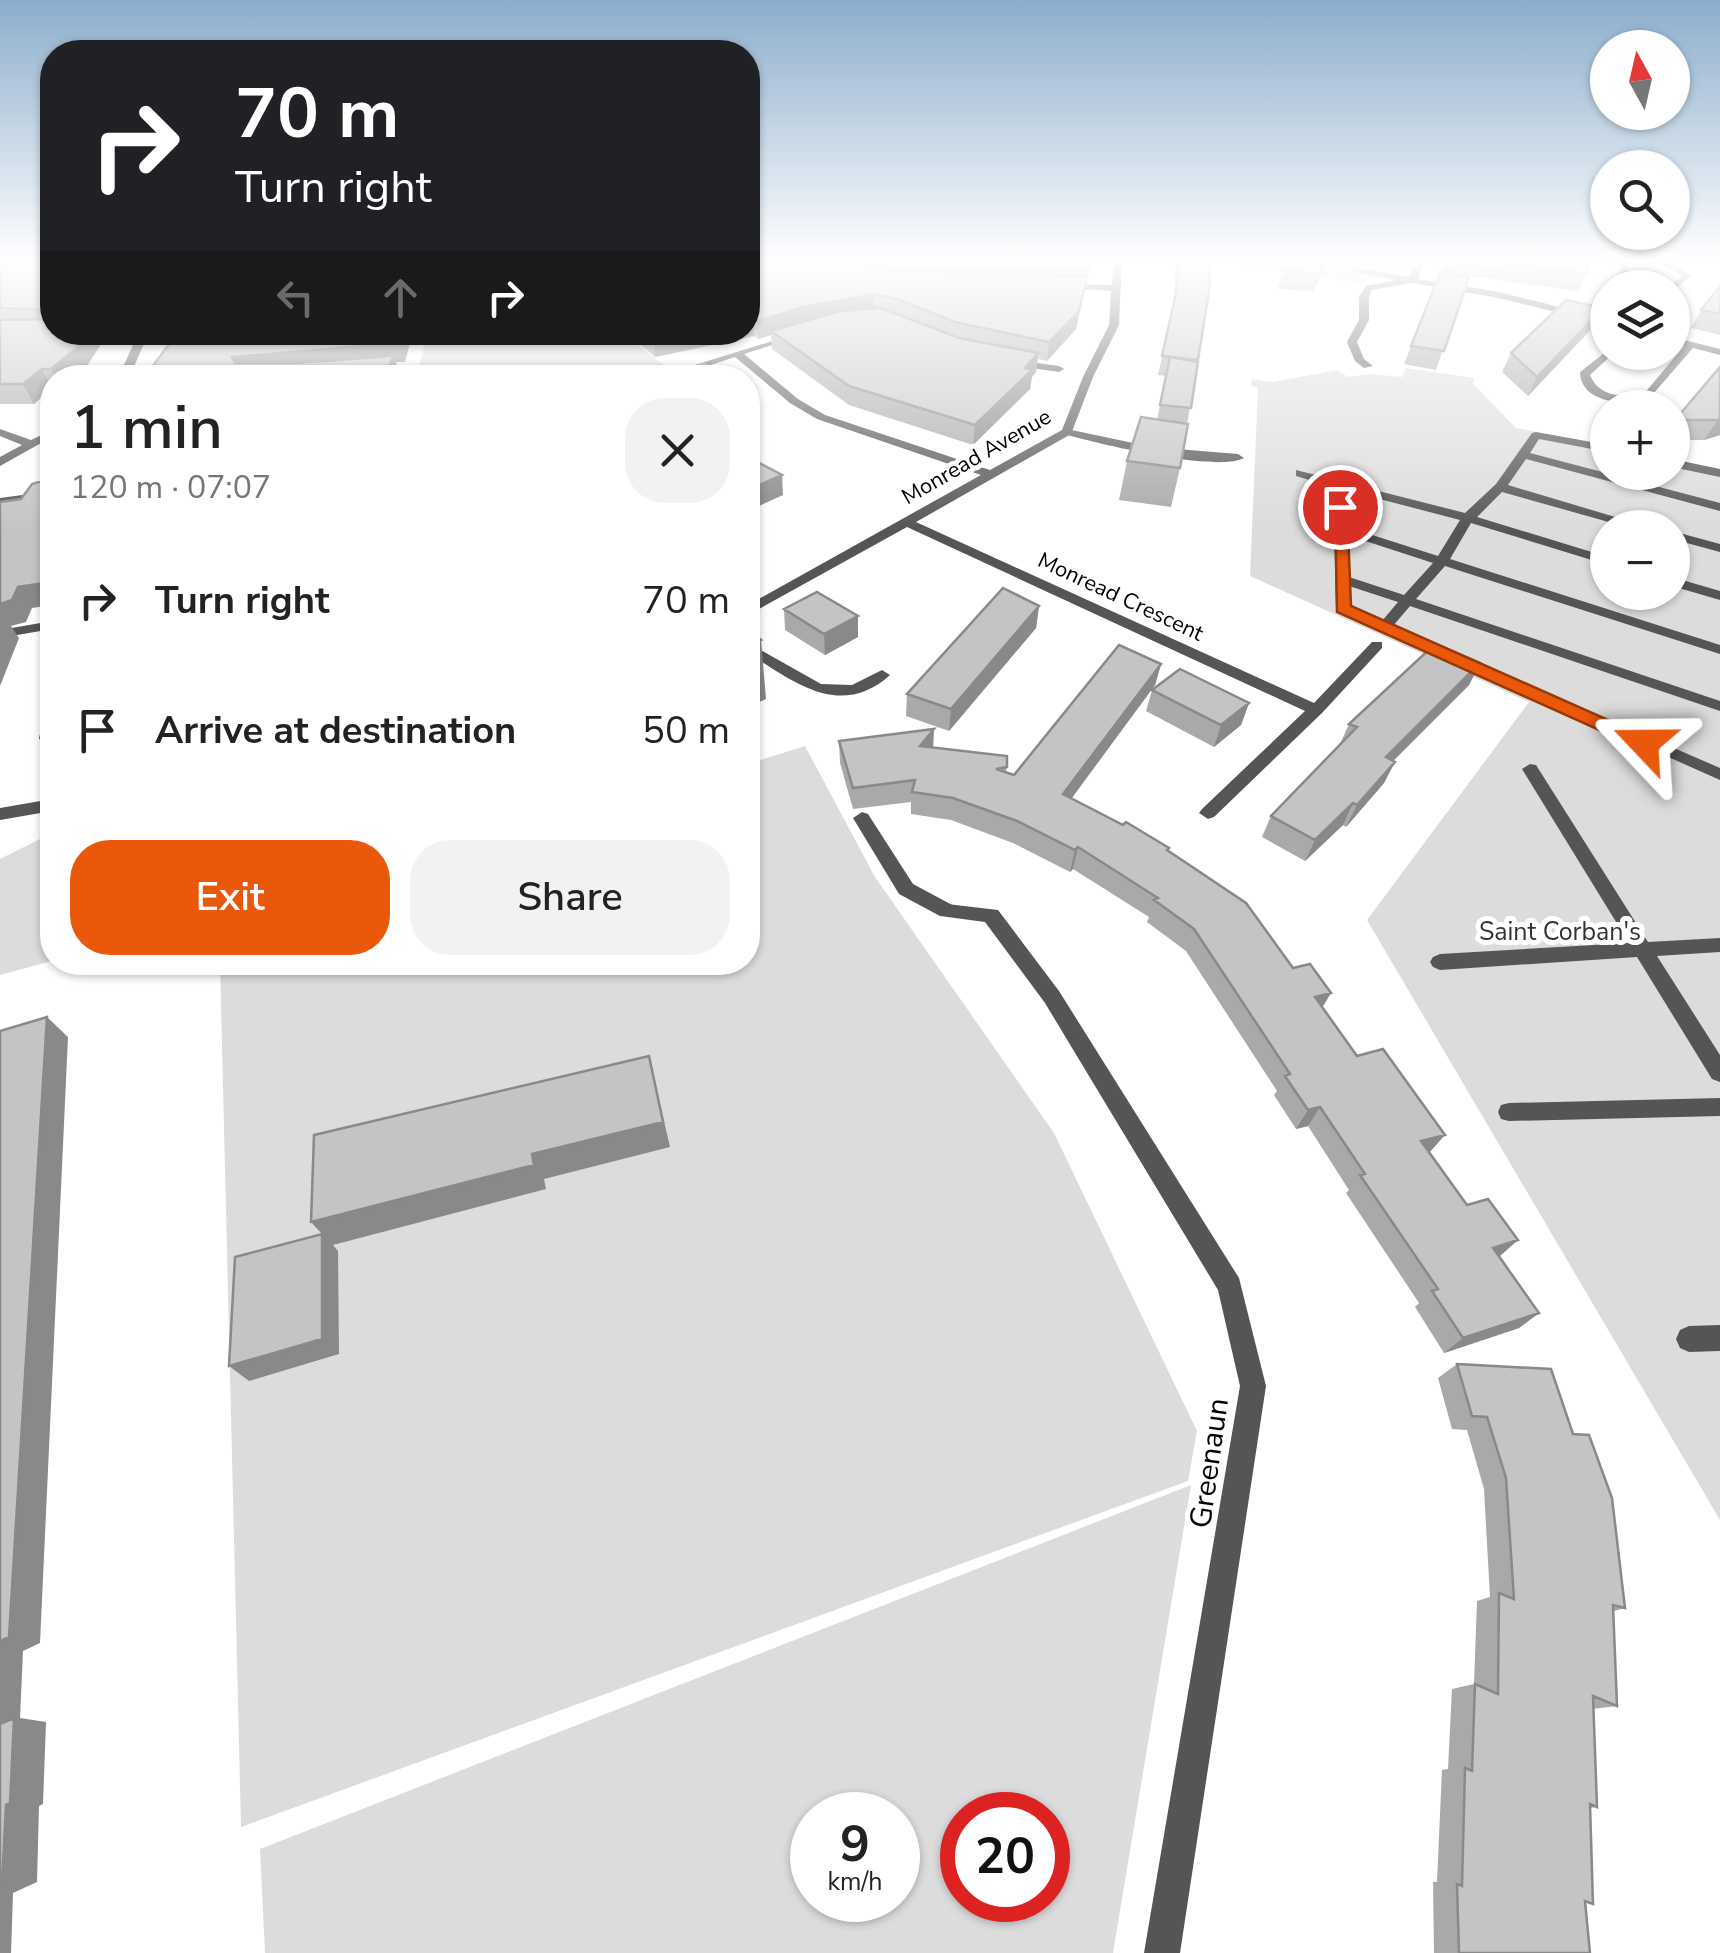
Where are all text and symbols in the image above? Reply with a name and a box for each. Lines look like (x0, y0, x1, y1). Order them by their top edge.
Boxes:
north arrow (1590, 30, 1690, 130)
map controls (1590, 30, 1690, 610)
text: 70 m (235, 66, 399, 162)
icon: right (70, 80, 200, 210)
button: search (1590, 150, 1690, 250)
text: Turn right (235, 157, 432, 218)
icon: left (268, 270, 323, 325)
icon: ahead (373, 270, 428, 325)
icon: right (478, 270, 533, 325)
button: layers (1590, 270, 1690, 370)
text: 1 min (70, 387, 223, 469)
button: + (1590, 390, 1690, 490)
button: close (625, 398, 730, 503)
street label: Monread Avenue (896, 402, 1057, 512)
pin (1298, 465, 1383, 550)
text: 120 m · 07:07 (70, 466, 271, 509)
icon: arrive (1313, 480, 1368, 535)
button: − (1590, 510, 1690, 610)
street label: Monread Crescent (1033, 545, 1209, 649)
icon: right (70, 573, 125, 628)
text: Turn right (155, 575, 330, 626)
text: 70 m (642, 575, 730, 626)
position arrow (1592, 691, 1696, 795)
icon: arrive (70, 703, 125, 758)
text: Arrive at destination (155, 705, 516, 756)
text: 50 m (642, 705, 730, 756)
button: Exit (70, 840, 390, 955)
button: Share (410, 840, 730, 955)
park label: Saint Corban's (1479, 915, 1641, 949)
street label: Greenaun (1180, 1395, 1239, 1531)
speed limit sign: 20 (940, 1792, 1070, 1922)
text: 9 (840, 1810, 870, 1879)
text: km/h (827, 1865, 883, 1899)

